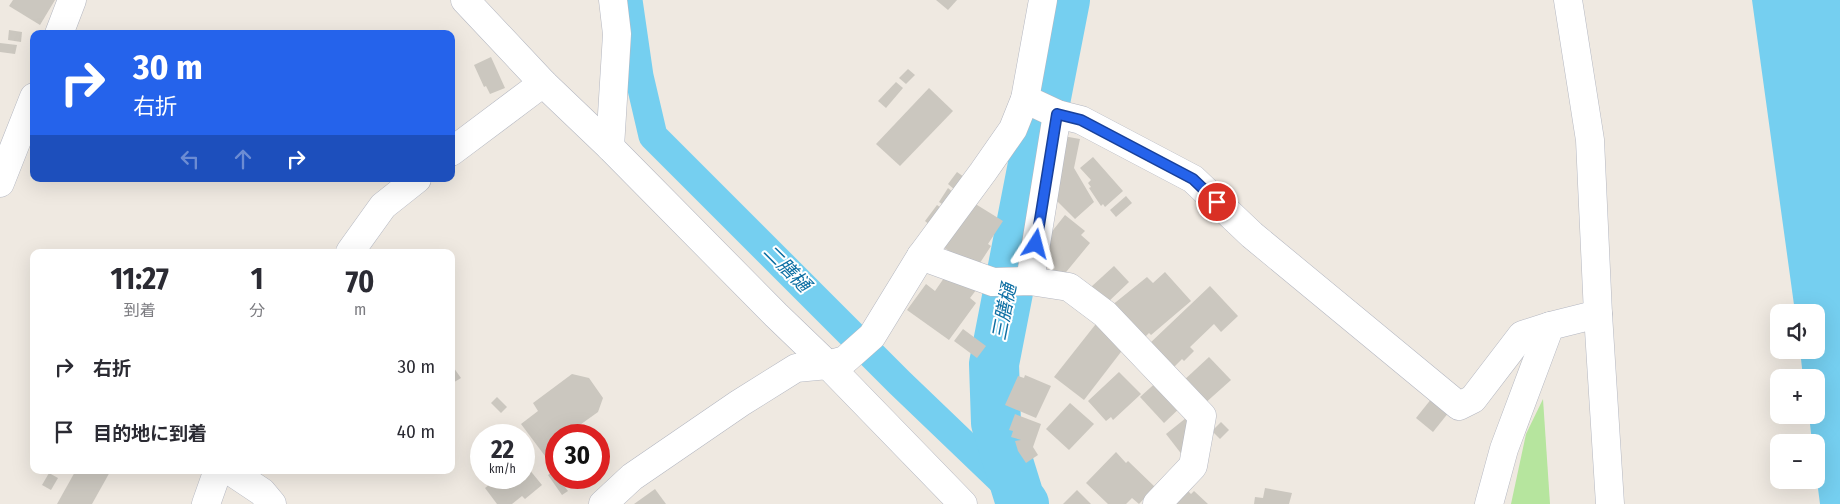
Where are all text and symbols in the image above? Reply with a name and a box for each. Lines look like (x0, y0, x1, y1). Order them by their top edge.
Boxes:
text: 30 m (133, 46, 203, 88)
icon: right (50, 50, 115, 115)
text: 右折 (133, 93, 177, 120)
icon: left (176, 145, 204, 173)
icon: ahead (229, 145, 257, 173)
icon: right (282, 145, 310, 173)
pin (1196, 181, 1238, 223)
icon: arrive (1203, 188, 1231, 216)
position arrow (1009, 217, 1061, 269)
water label: 二膳樋 (759, 240, 817, 298)
text: 11:27 (110, 261, 169, 297)
text: 1 (251, 261, 264, 297)
text: 70 (346, 264, 375, 300)
water label: 三膳樋 (987, 279, 1021, 342)
text: m (354, 300, 366, 319)
text: 到着 (124, 301, 156, 320)
text: 分 (249, 301, 265, 320)
map controls (1770, 304, 1825, 489)
button: sound (1770, 304, 1825, 359)
icon: right (50, 353, 78, 381)
text: 30 m (397, 355, 435, 378)
text: 右折 (93, 357, 131, 380)
button: + (1770, 369, 1825, 424)
icon: arrive (50, 418, 78, 446)
text: 40 m (397, 420, 435, 443)
text: 目的地に到着 (93, 422, 207, 445)
speed limit sign: 30 (545, 424, 610, 489)
button: − (1770, 434, 1825, 489)
text: 22 (491, 435, 514, 465)
text: km/h (489, 462, 516, 476)

